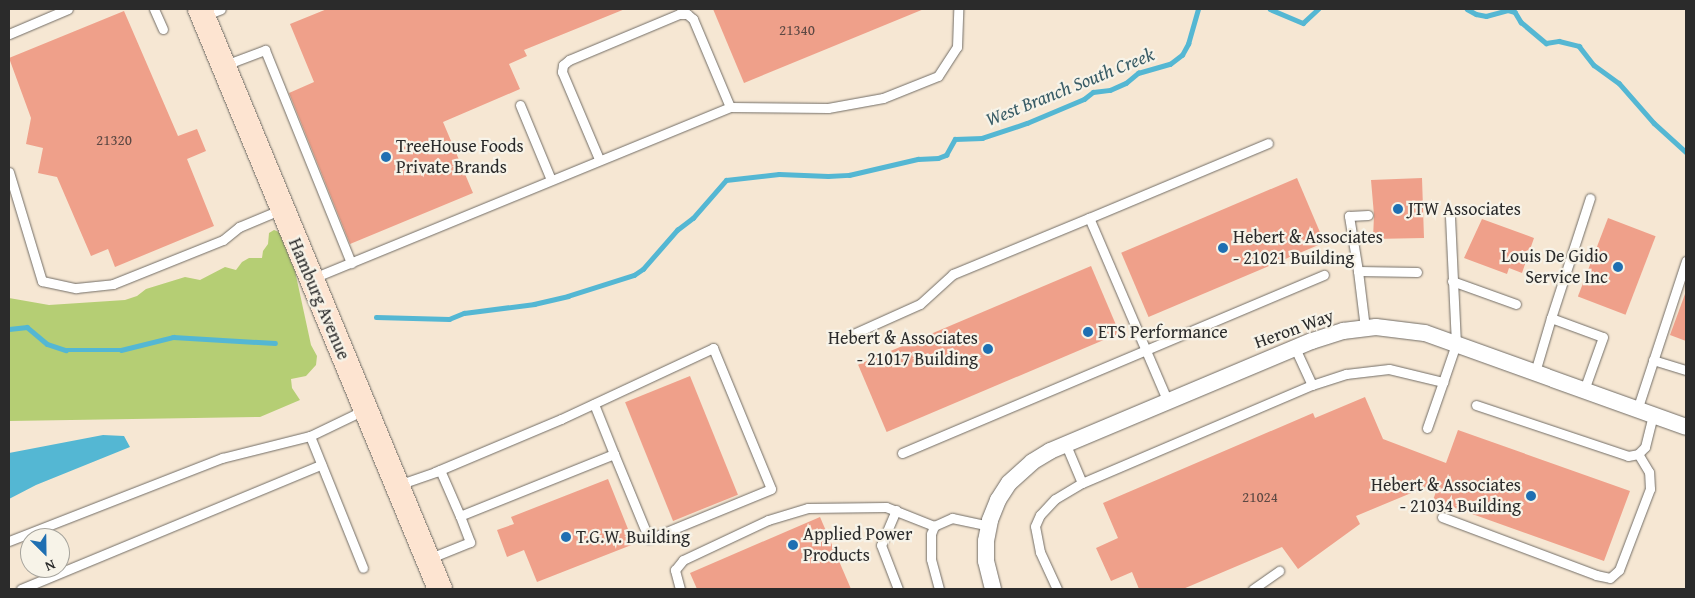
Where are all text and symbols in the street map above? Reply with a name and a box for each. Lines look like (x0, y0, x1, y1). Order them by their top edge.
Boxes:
house number: 21340 (779, 21, 815, 39)
water label: West Branch South Creek (982, 43, 1158, 131)
house number: 21320 (96, 131, 132, 149)
place label: TreeHouse Foods Private Brands (396, 136, 524, 178)
marker: TreeHouse Foods Private Brands (380, 151, 392, 163)
place label: JTW Associates (1408, 198, 1521, 220)
marker: JTW Associates (1392, 203, 1404, 215)
place label: Hebert & Associates - 21021 Building (1233, 227, 1383, 270)
street label: Hamburg Avenue (284, 235, 354, 363)
marker: Hebert & Associates - 21021 Building (1217, 242, 1229, 254)
place label: Louis De Gidio Service Inc (1501, 246, 1608, 288)
marker: Louis De Gidio Service Inc (1612, 261, 1624, 273)
street label: Heron Way (1251, 305, 1337, 353)
place label: ETS Performance (1098, 321, 1228, 343)
marker: ETS Performance (1082, 326, 1094, 338)
place label: Hebert & Associates - 21017 Building (828, 328, 978, 370)
marker: Hebert & Associates - 21017 Building (982, 343, 994, 355)
place label: Hebert & Associates - 21034 Building (1371, 475, 1521, 518)
house number: 21024 (1242, 488, 1278, 506)
marker: Hebert & Associates - 21034 Building (1525, 490, 1537, 502)
place label: Applied Power Products (803, 524, 912, 566)
place label: T.G.W. Building (576, 526, 690, 548)
north arrow (20, 528, 70, 578)
marker: T.G.W. Building (560, 531, 572, 543)
marker: Applied Power Products (787, 539, 799, 551)
text: N (42, 555, 59, 577)

